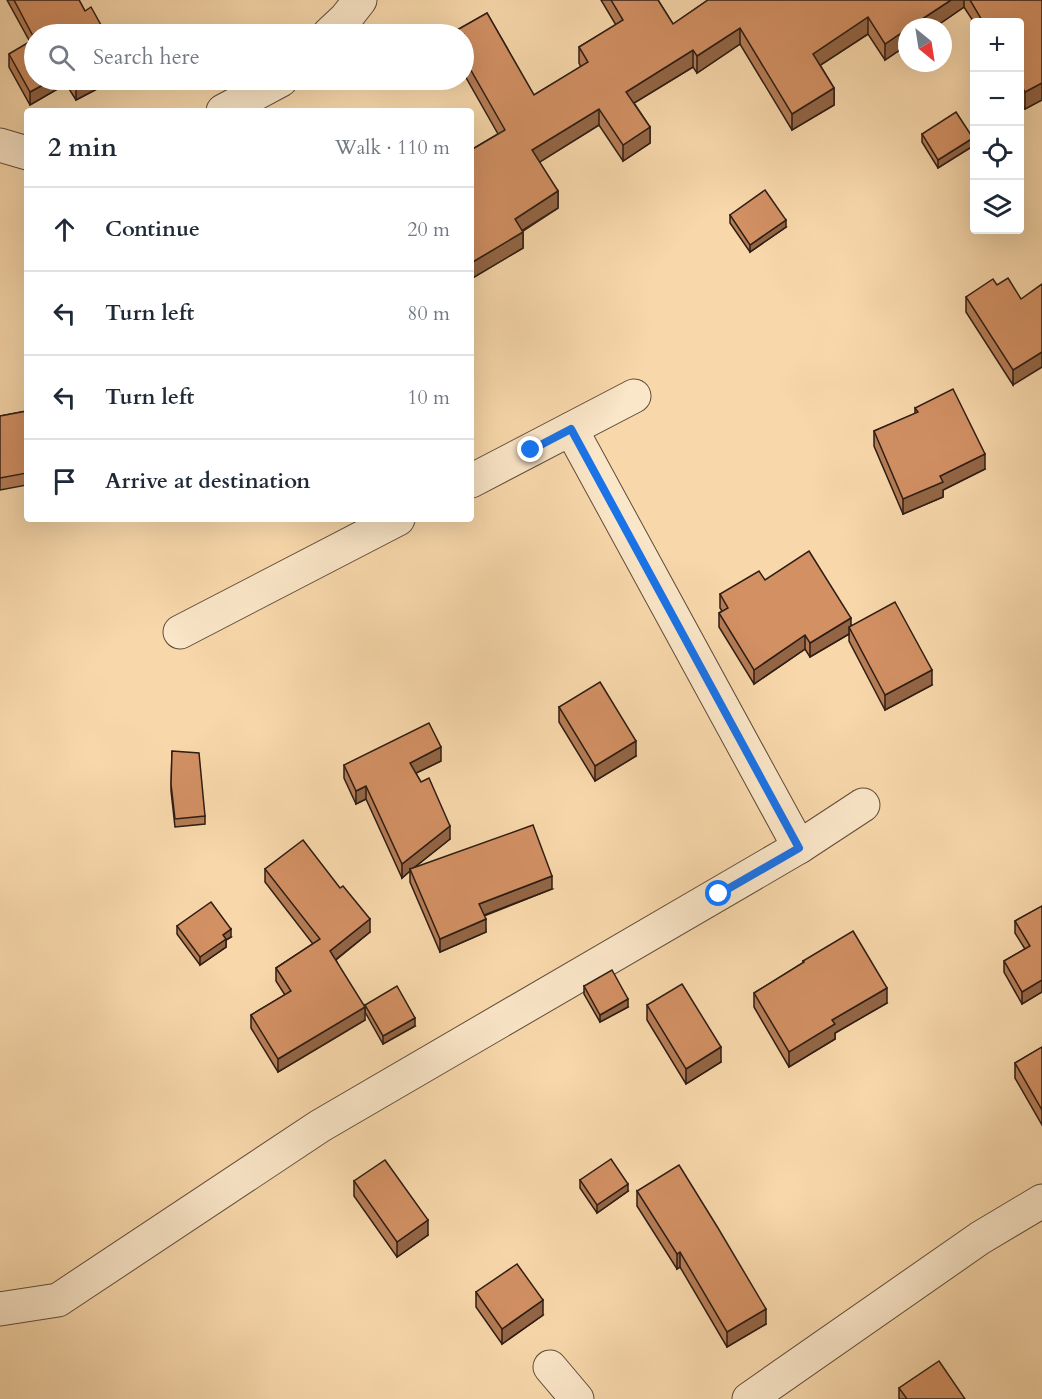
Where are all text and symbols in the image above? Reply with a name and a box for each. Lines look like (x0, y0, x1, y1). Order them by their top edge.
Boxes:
north arrow (898, 18, 952, 72)
map controls (970, 18, 1024, 234)
button: + (970, 18, 1024, 72)
search box (24, 24, 474, 90)
icon: search (45, 41, 78, 74)
text: Search here (93, 42, 200, 72)
button: − (970, 72, 1024, 126)
button: locate (970, 126, 1024, 180)
text: 2 min (48, 130, 117, 165)
text: Walk · 110 m (335, 134, 450, 161)
button: layers (970, 180, 1024, 234)
icon: ahead (48, 213, 81, 246)
text: Continue (105, 214, 200, 244)
text: 20 m (407, 216, 450, 243)
icon: left (48, 297, 81, 330)
text: Turn left (105, 298, 194, 328)
text: 80 m (407, 300, 450, 327)
icon: left (48, 381, 81, 414)
text: Turn left (105, 382, 194, 412)
text: 10 m (407, 384, 450, 411)
route end (517, 436, 543, 462)
icon: arrive (48, 465, 81, 498)
text: Arrive at destination (105, 466, 310, 496)
route start (705, 880, 731, 906)

